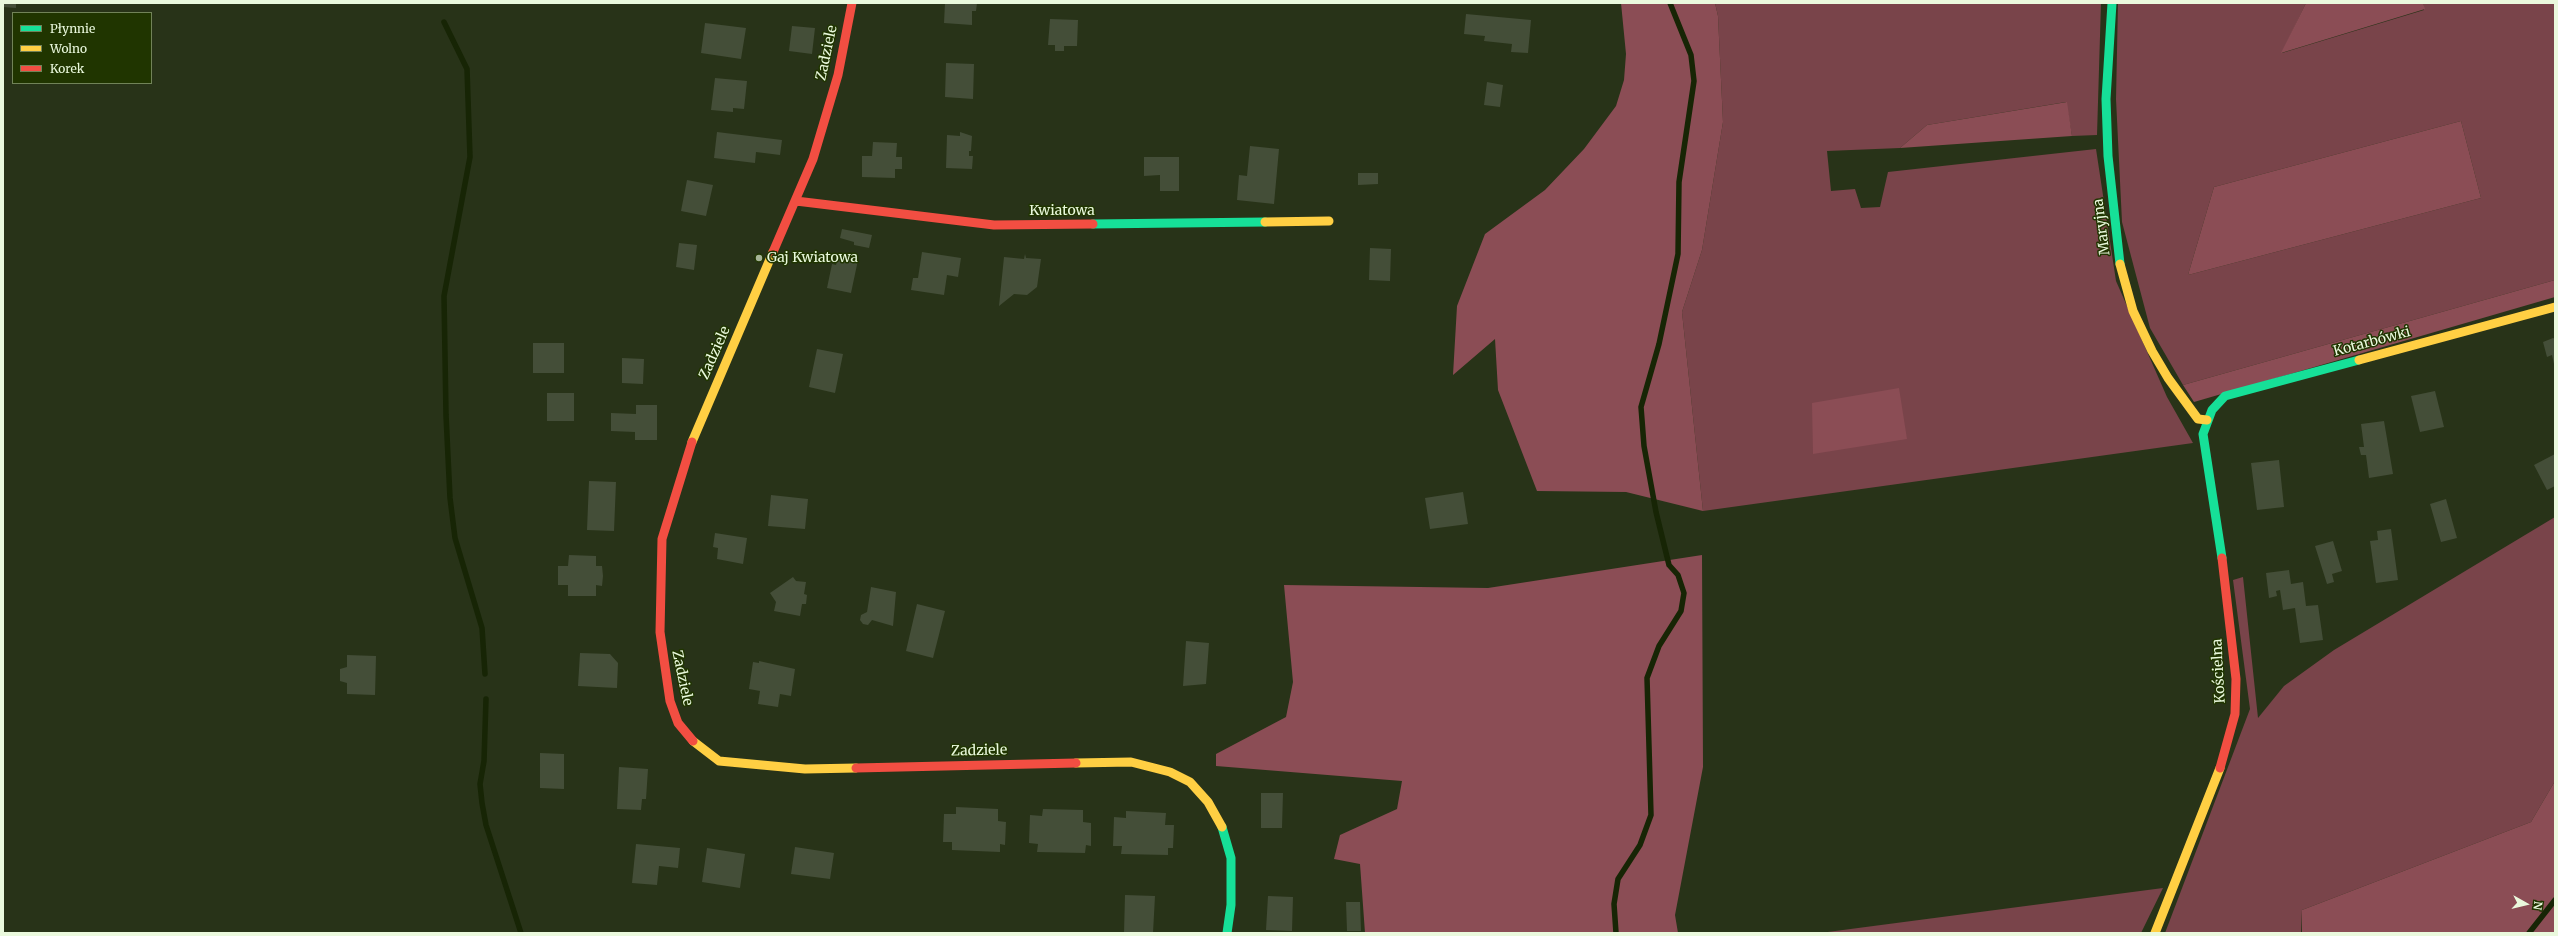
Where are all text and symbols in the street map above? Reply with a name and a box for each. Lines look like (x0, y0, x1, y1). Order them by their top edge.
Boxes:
legend (12, 12, 152, 84)
text: Płynnie (50, 21, 95, 36)
street label: Zadziele (813, 24, 841, 82)
text: Wolno (50, 41, 87, 56)
text: Korek (50, 61, 84, 76)
street label: Maryjna (2090, 198, 2114, 256)
street label: Kwiatowa (1029, 203, 1095, 219)
place label: Gaj Kwiatowa (767, 250, 858, 266)
marker: Gaj Kwiatowa (754, 253, 764, 263)
street label: Zadziele (696, 324, 734, 382)
street label: Kotarbówki (2332, 324, 2412, 360)
street label: Kościelna (2209, 638, 2229, 704)
street label: Zadziele (668, 649, 696, 707)
street label: Zadziele (951, 742, 1007, 760)
north arrow (2506, 884, 2546, 924)
text: N (2530, 900, 2545, 911)

